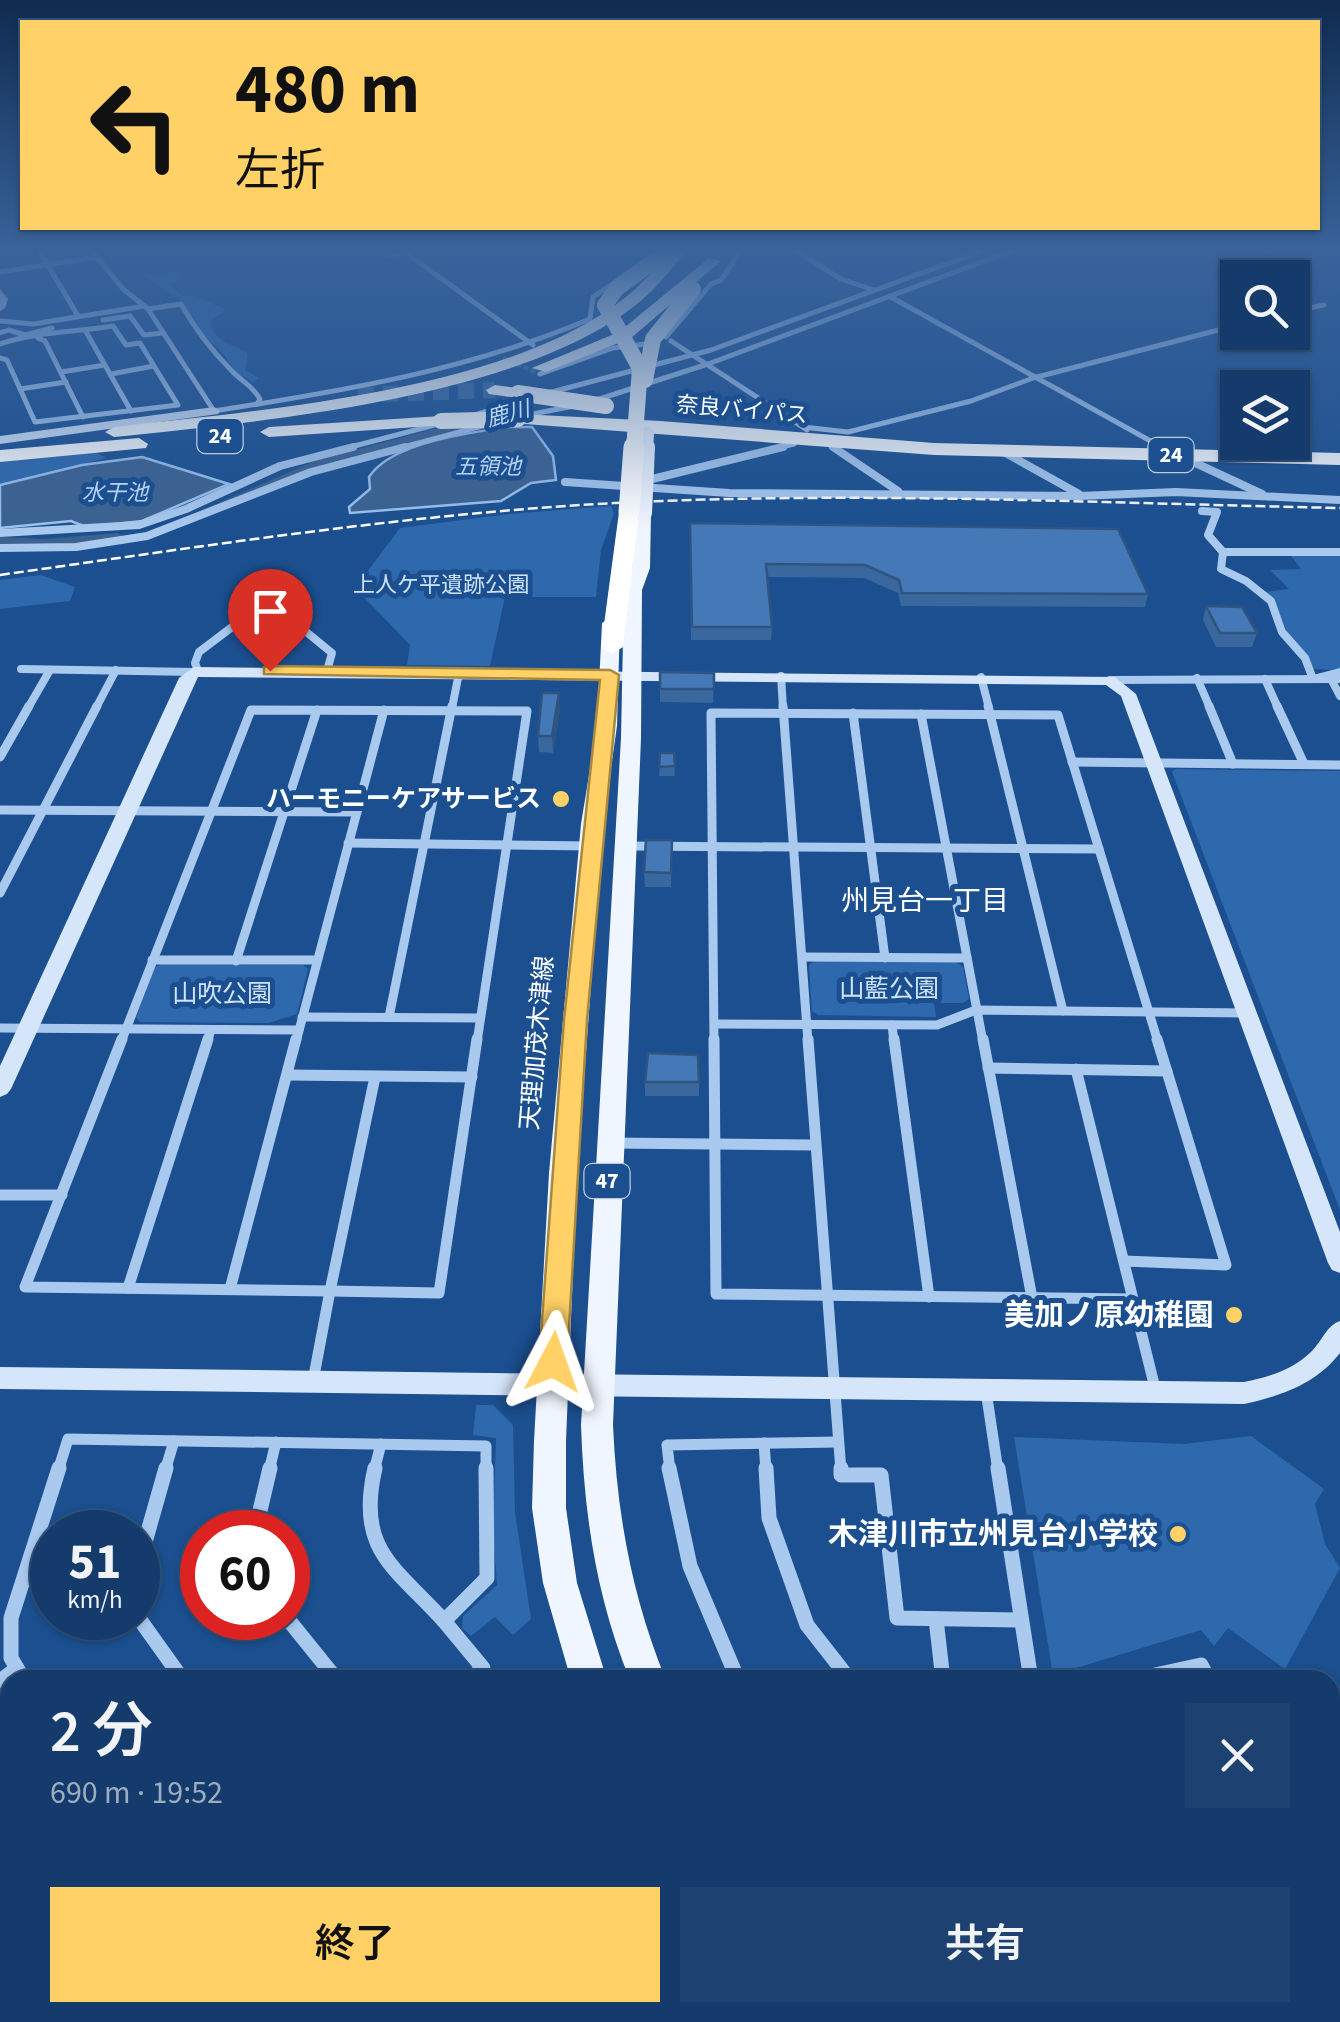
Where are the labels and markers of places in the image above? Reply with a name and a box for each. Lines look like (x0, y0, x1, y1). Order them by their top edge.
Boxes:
pin (228, 569, 313, 672)
place label: ハーモニーケアサービス (266, 781, 541, 817)
marker: ハーモニーケアサービス (550, 788, 572, 810)
place label: 美加ノ原幼稚園 (1004, 1294, 1214, 1337)
marker: 美加ノ原幼稚園 (1223, 1304, 1245, 1326)
place label: 木津川市立州見台小学校 (828, 1513, 1158, 1556)
marker: 木津川市立州見台小学校 (1167, 1523, 1189, 1545)

